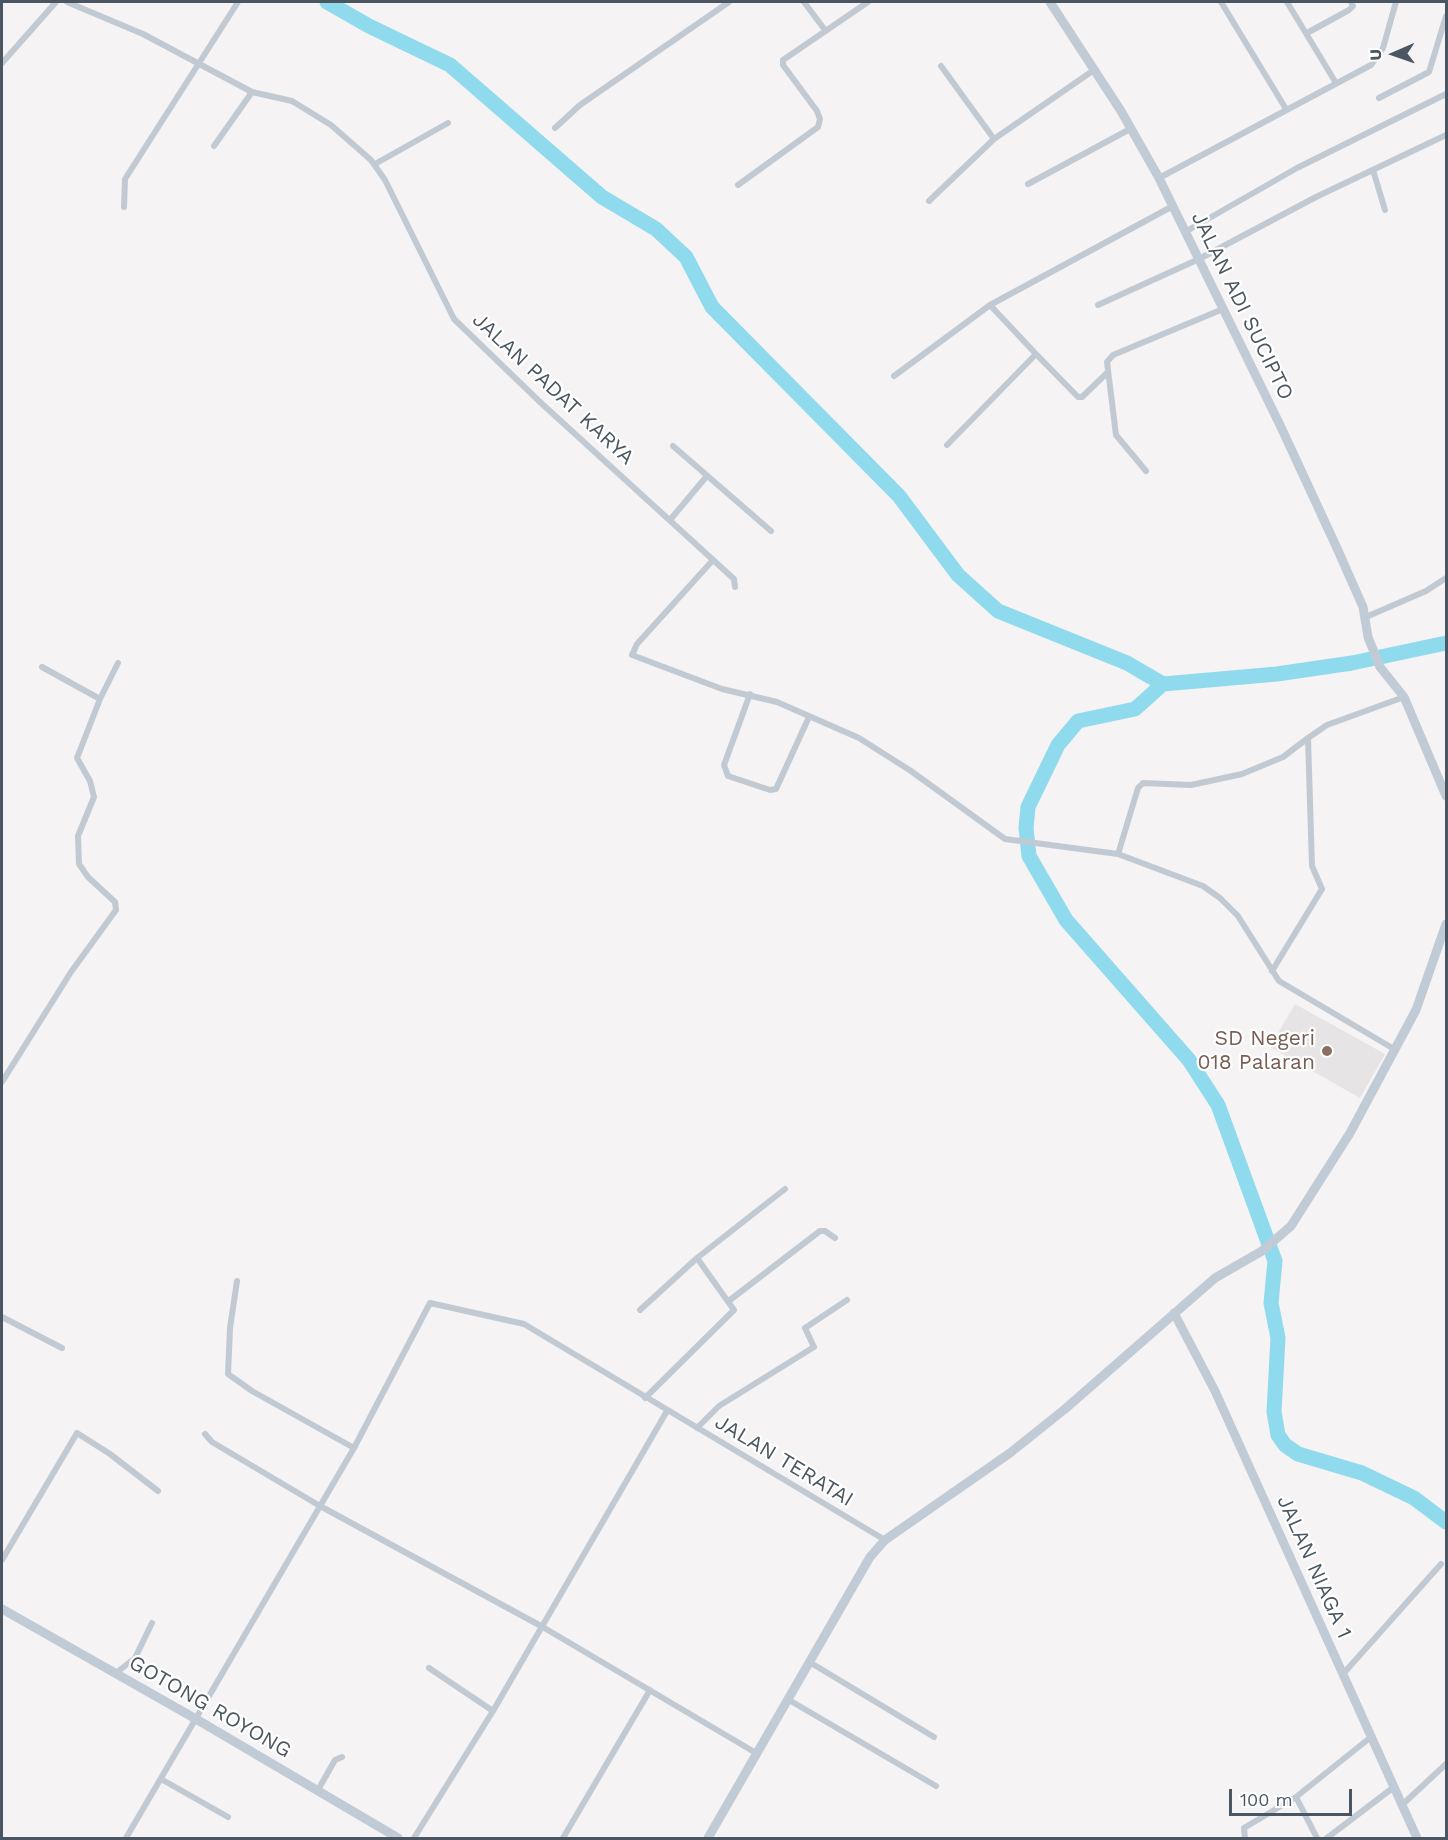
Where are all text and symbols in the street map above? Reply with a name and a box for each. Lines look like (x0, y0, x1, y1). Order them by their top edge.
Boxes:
north arrow (1364, 24, 1424, 84)
text: U (1366, 49, 1385, 61)
street label: JALAN ADI SUCIPTO (1185, 208, 1299, 404)
street label: JALAN PADAT KARYA (467, 307, 639, 471)
place label: SD Negeri 018 Palaran (1197, 1026, 1315, 1076)
marker: SD Negeri 018 Palaran (1320, 1044, 1334, 1058)
street label: JALAN TERATAI (710, 1410, 858, 1512)
street label: JALAN NIAGA 1 (1271, 1492, 1357, 1642)
street label: GOTONG ROYONG (124, 1650, 296, 1764)
scale bar (1232, 1777, 1355, 1815)
text: 100 m (1240, 1789, 1293, 1810)

